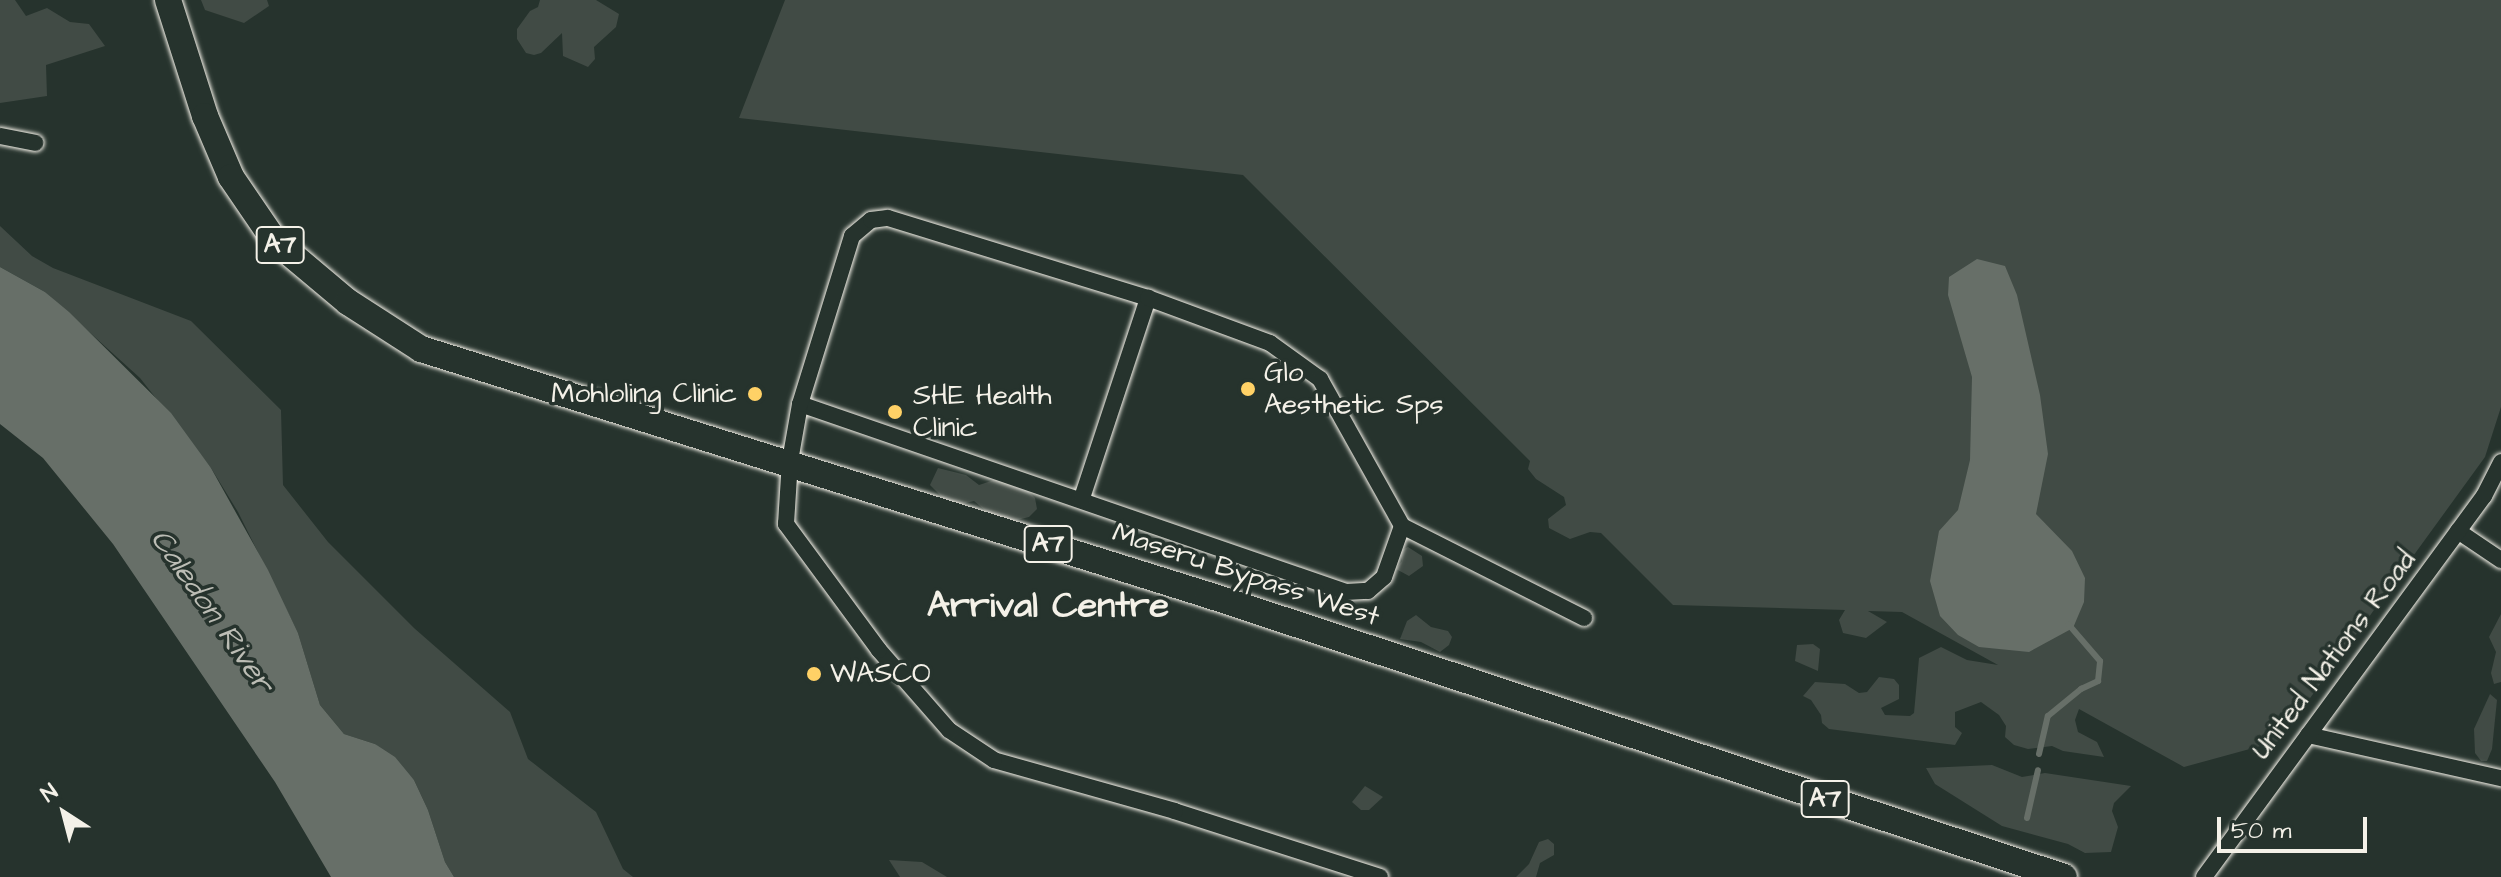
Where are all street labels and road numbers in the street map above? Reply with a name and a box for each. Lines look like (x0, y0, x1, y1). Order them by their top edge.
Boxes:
road number: A7 (254, 223, 306, 267)
street label: Maseru Bypass West (1108, 516, 1384, 634)
road number: A7 (1022, 522, 1074, 566)
street label: United Nations Road (2245, 544, 2423, 766)
road number: A7 (1799, 777, 1851, 821)

